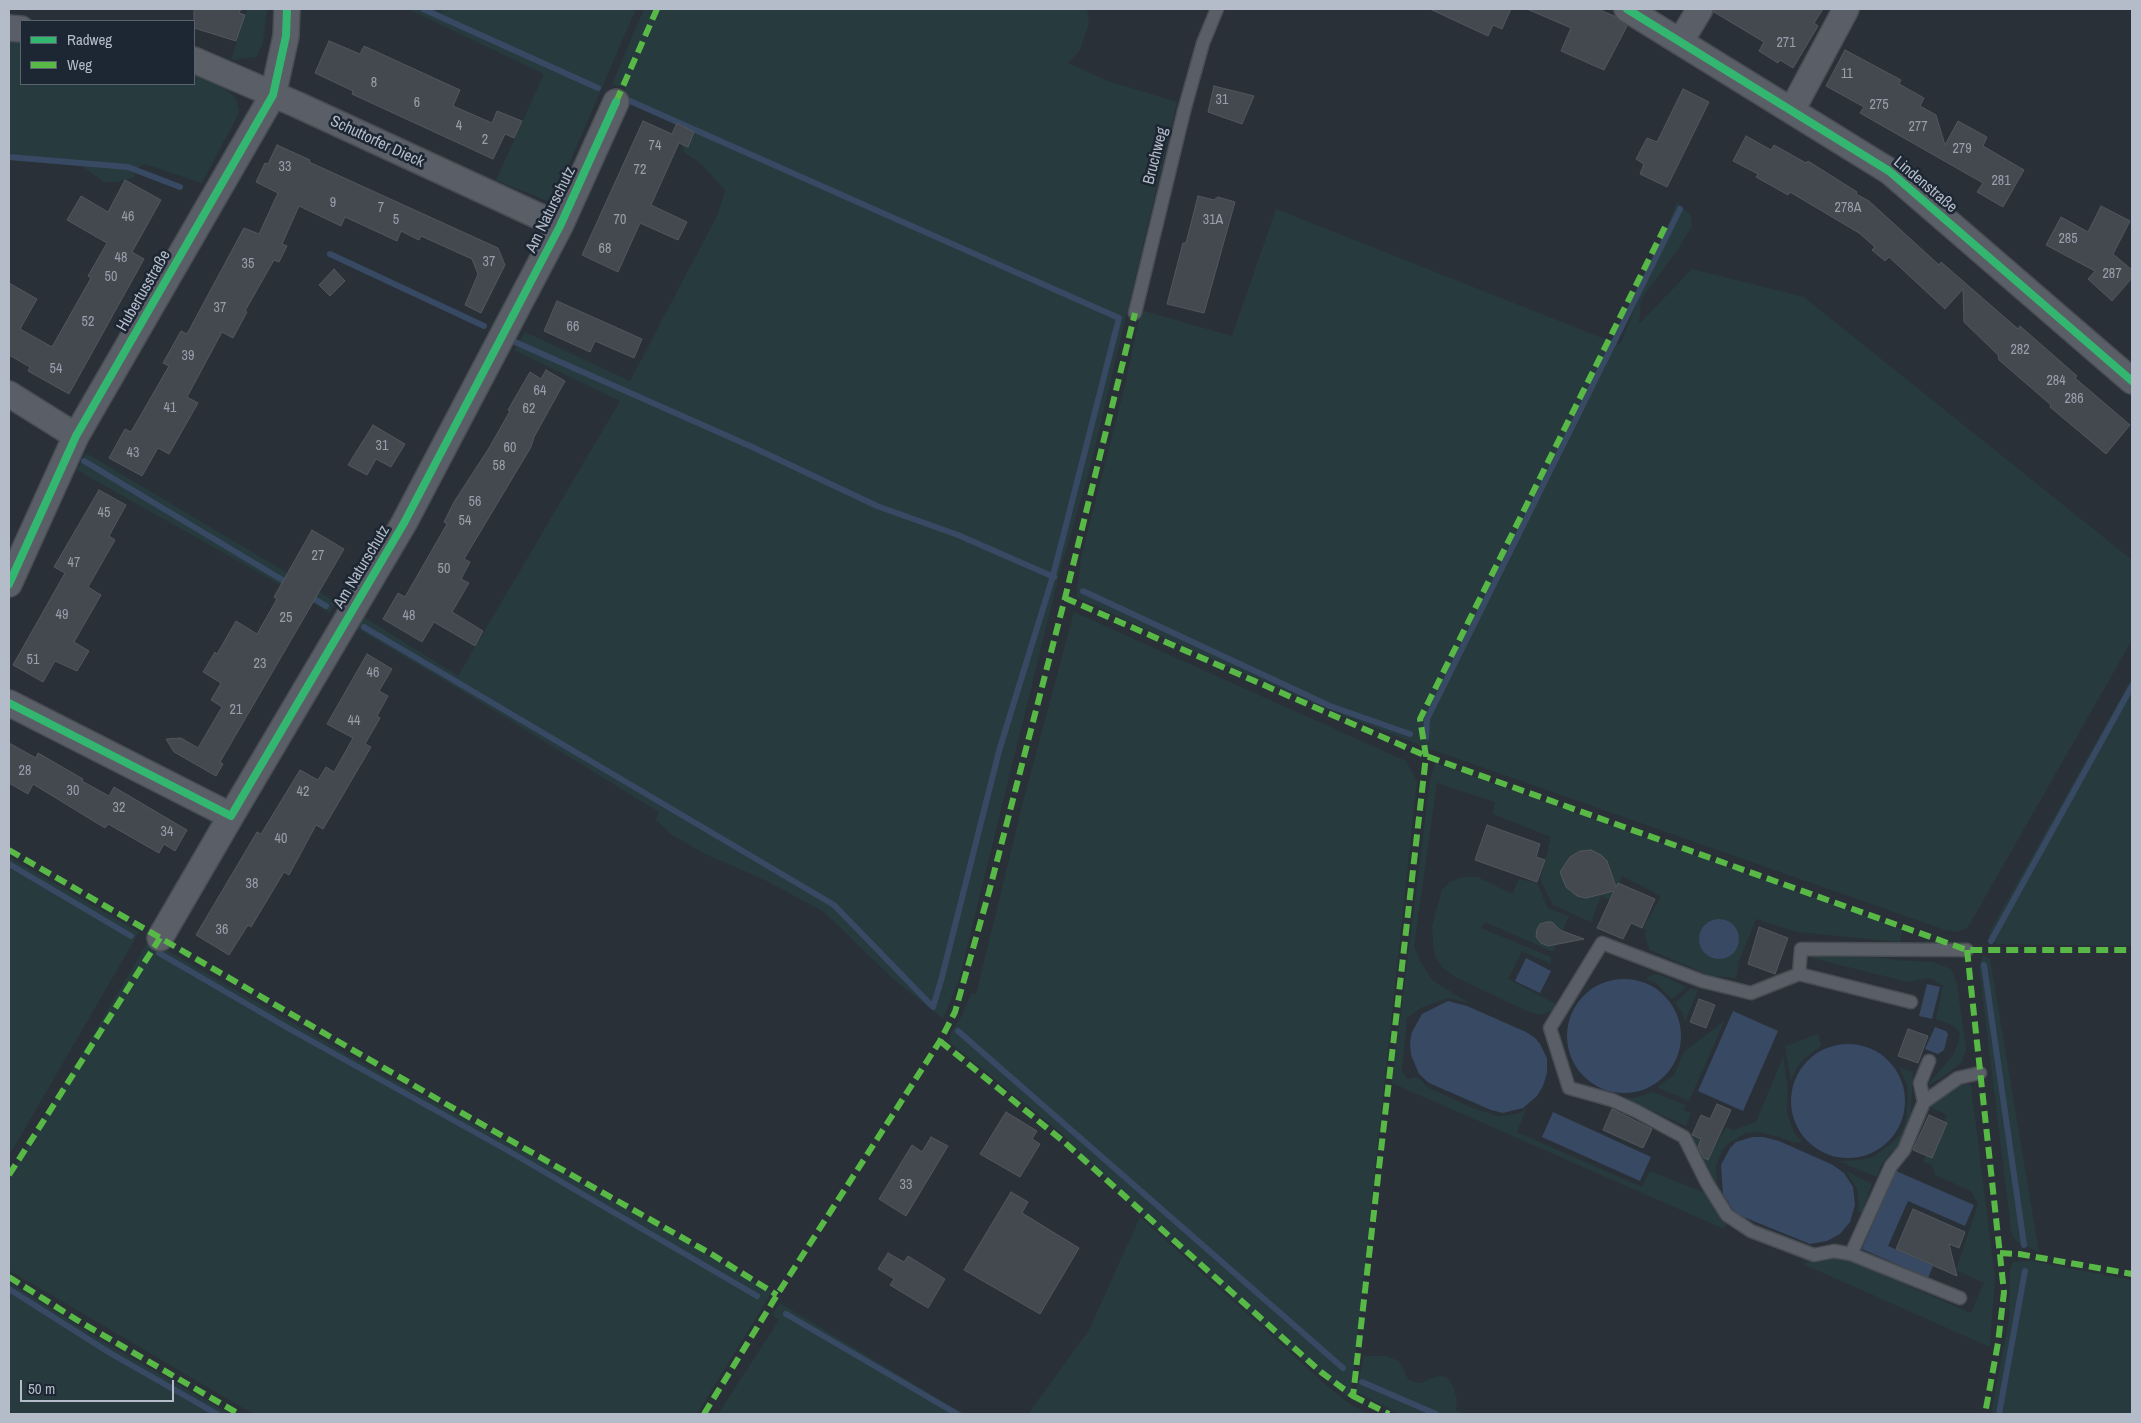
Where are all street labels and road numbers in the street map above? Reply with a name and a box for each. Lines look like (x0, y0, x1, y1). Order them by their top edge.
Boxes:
street label: Schuttorfer Dieck (327, 112, 427, 172)
street label: Bruchweg (1140, 125, 1172, 187)
street label: Lindenstraße (1889, 153, 1961, 217)
street label: Am Naturschutz (522, 164, 580, 256)
street label: Hubertusstraße (113, 247, 175, 335)
street label: Am Naturschutz (330, 522, 394, 612)

